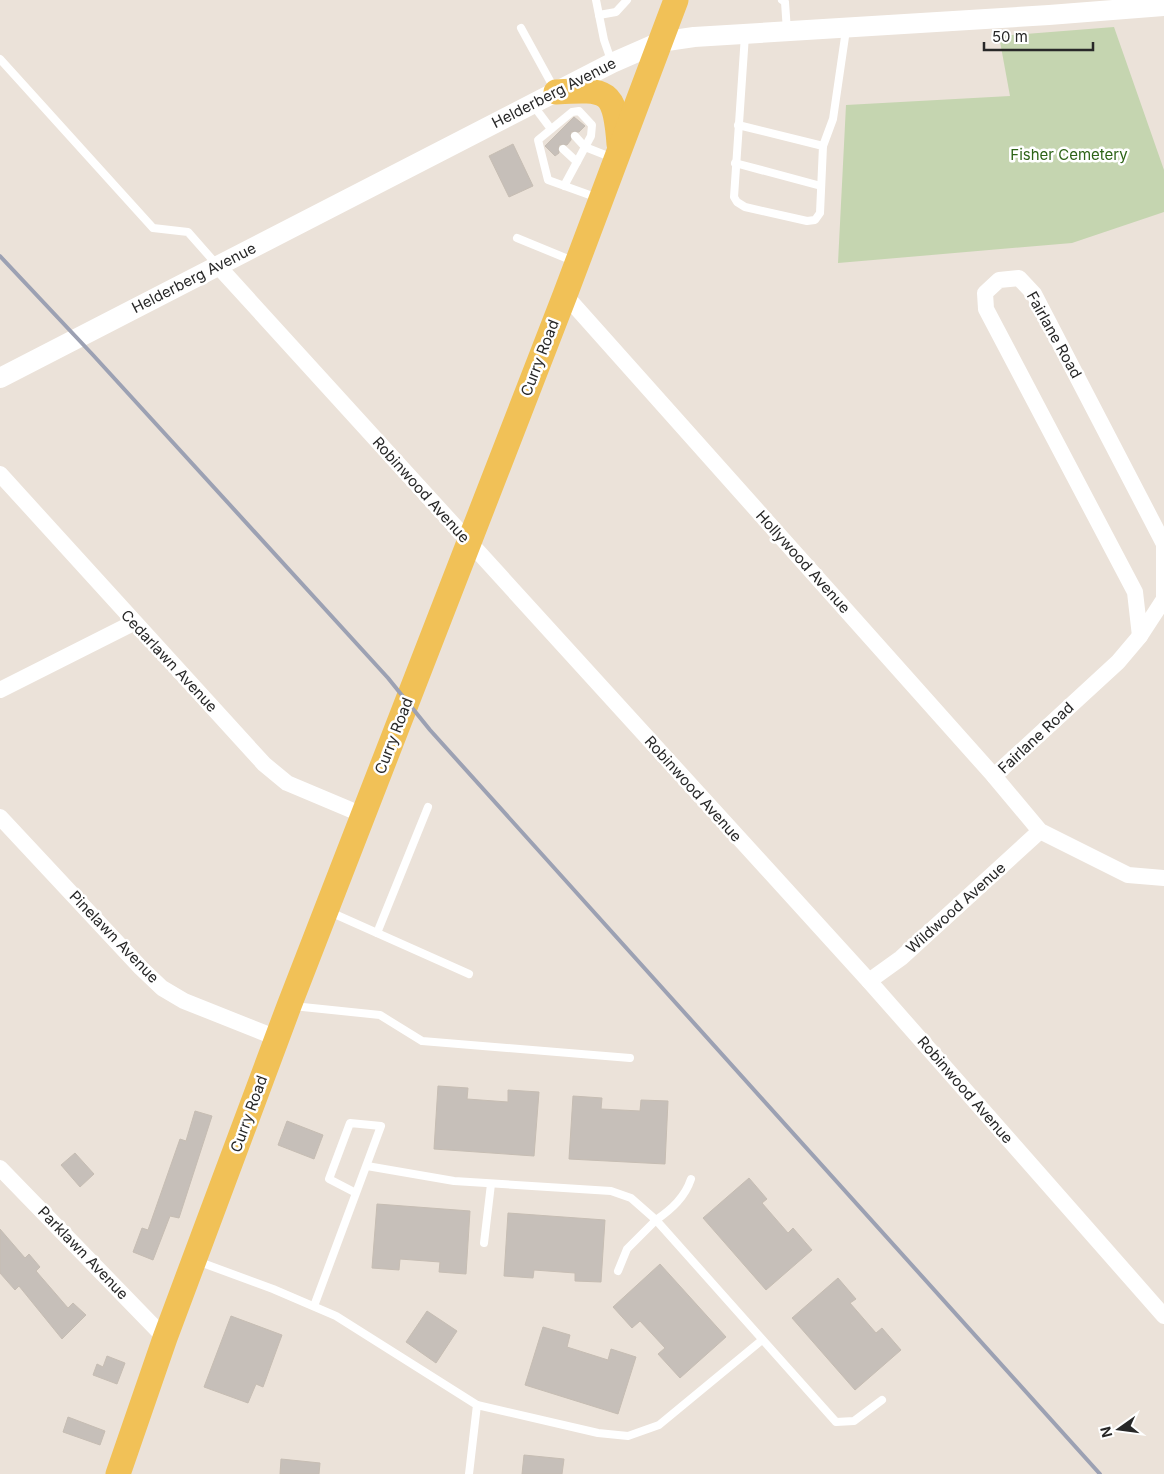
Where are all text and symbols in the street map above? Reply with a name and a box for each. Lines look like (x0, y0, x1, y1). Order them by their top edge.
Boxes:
scale bar (984, 20, 1093, 52)
text: 50 m (992, 27, 1028, 46)
street label: Helderberg Avenue (489, 53, 619, 132)
park label: Fisher Cemetery (1010, 145, 1128, 164)
street label: Helderberg Avenue (129, 238, 259, 317)
street label: Fairlane Road (1023, 288, 1086, 382)
street label: Curry Road (516, 317, 563, 399)
street label: Robinwood Avenue (369, 433, 474, 547)
street label: Hollywood Avenue (752, 506, 855, 617)
street label: Cedarlawn Avenue (117, 605, 222, 716)
street label: Curry Road (370, 695, 417, 777)
street label: Fairlane Road (994, 698, 1077, 777)
street label: Robinwood Avenue (641, 732, 746, 846)
street label: Wildwood Avenue (902, 858, 1009, 957)
street label: Pinelawn Avenue (66, 887, 163, 987)
street label: Robinwood Avenue (914, 1032, 1017, 1147)
street label: Curry Road (226, 1073, 271, 1155)
street label: Parklawn Avenue (34, 1202, 133, 1303)
north arrow (1094, 1404, 1144, 1454)
text: N (1096, 1425, 1115, 1439)

